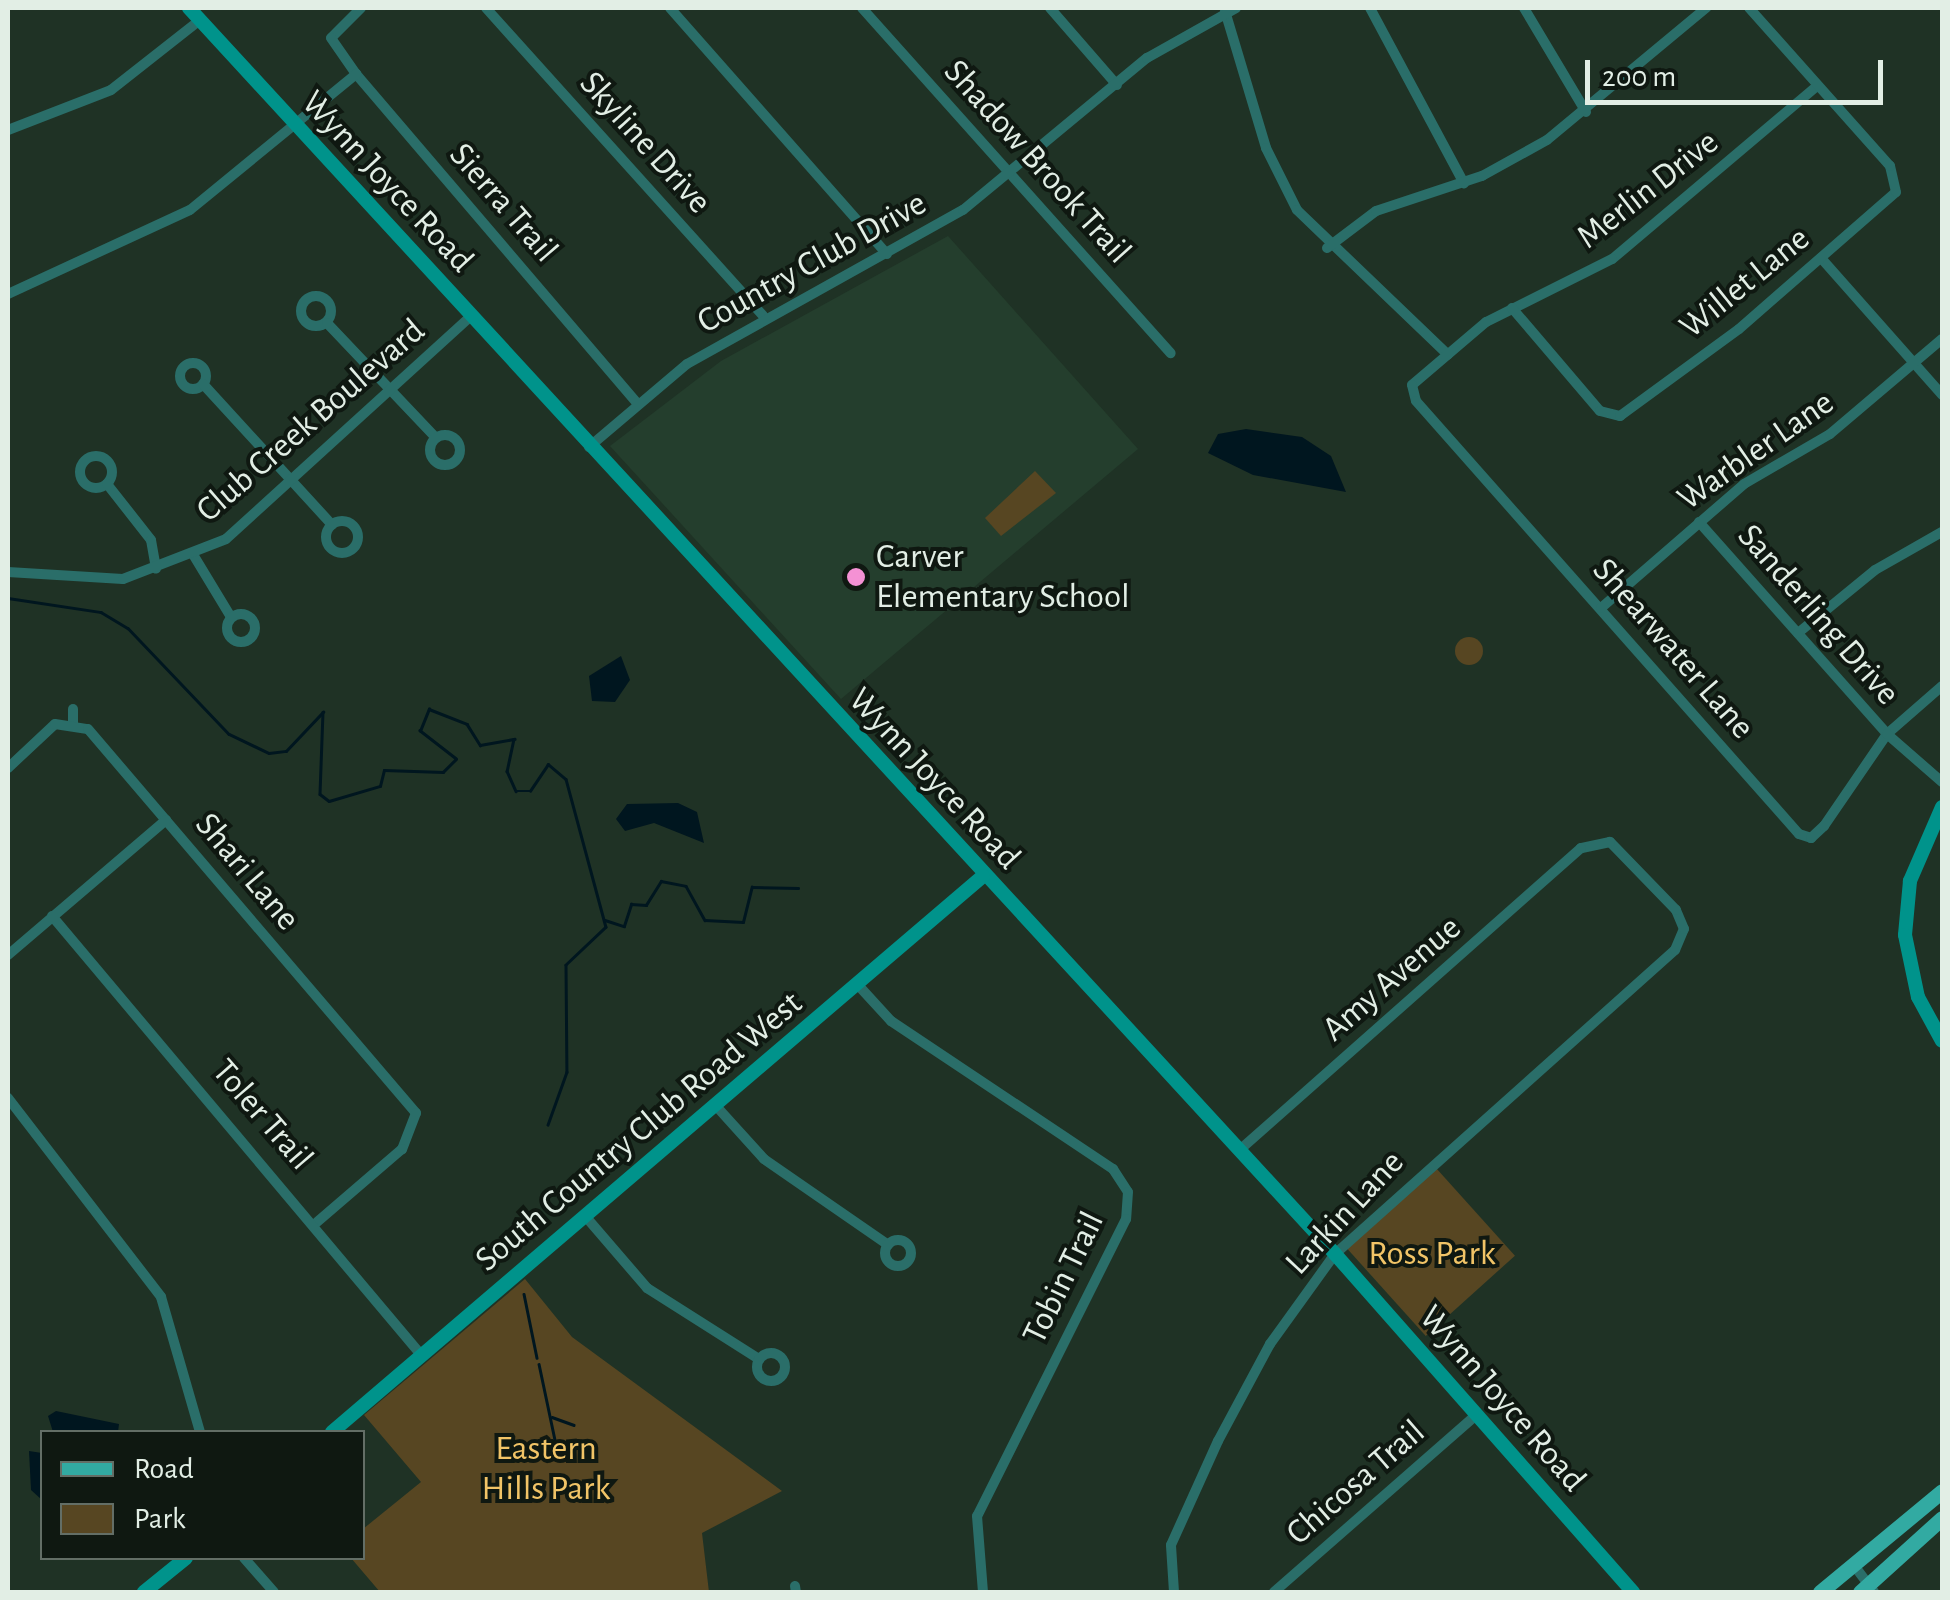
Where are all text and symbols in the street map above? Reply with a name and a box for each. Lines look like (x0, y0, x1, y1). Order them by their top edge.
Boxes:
scale bar (1590, 40, 1888, 102)
street label: Shadow Brook Trail (935, 51, 1139, 273)
text: 200 m (1602, 62, 1676, 92)
street label: Skyline Drive (570, 63, 720, 223)
street label: Wynn Joyce Road (292, 82, 482, 282)
street label: Merlin Drive (1569, 122, 1727, 258)
street label: Sierra Trail (440, 135, 566, 271)
street label: Country Club Drive (690, 183, 934, 343)
street label: Willet Lane (1672, 218, 1818, 348)
street label: Club Creek Boulevard (188, 310, 434, 532)
street label: Warbler Lane (1670, 382, 1842, 520)
street label: Sanderling Drive (1728, 516, 1908, 714)
place label: Carver Elementary School (876, 536, 1130, 618)
street label: Shearwater Lane (1583, 550, 1763, 748)
marker: Carver Elementary School (845, 566, 867, 588)
street label: Wynn Joyce Road (839, 679, 1029, 879)
street label: Shari Lane (186, 805, 308, 939)
street label: Amy Avenue (1314, 907, 1470, 1051)
street label: South Country Club Road West (467, 983, 811, 1281)
street label: Toler Trail (203, 1051, 321, 1179)
street label: Larkin Lane (1277, 1142, 1413, 1284)
street label: Tobin Trail (1014, 1205, 1114, 1351)
park label: Ross Park (1368, 1233, 1496, 1275)
street label: Wynn Joyce Road (1410, 1297, 1594, 1501)
street label: Chicosa Trail (1278, 1412, 1434, 1554)
park label: Eastern Hills Park (482, 1428, 610, 1510)
legend (40, 1430, 365, 1560)
text: Road (134, 1454, 194, 1484)
text: Park (134, 1504, 186, 1534)

